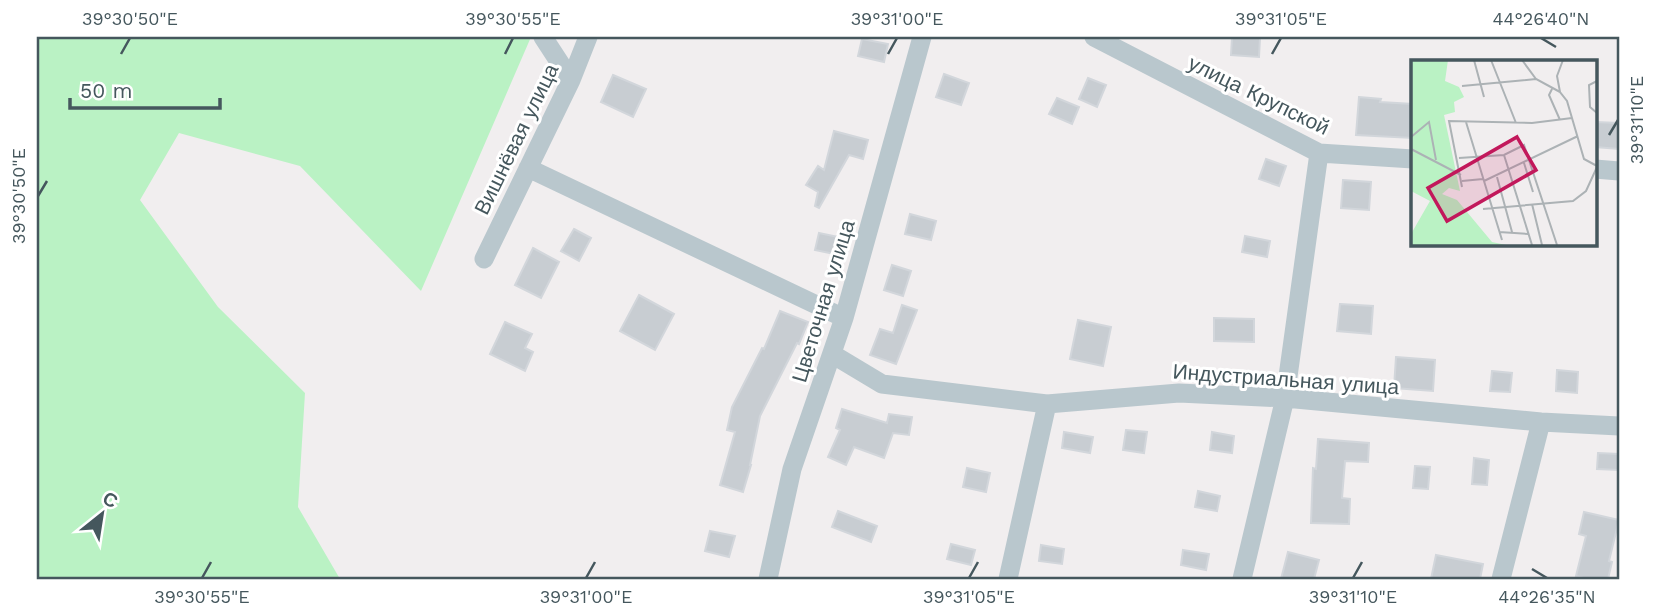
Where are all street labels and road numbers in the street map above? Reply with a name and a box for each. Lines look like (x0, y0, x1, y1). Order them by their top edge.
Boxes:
street label: улица Крупской (1184, 50, 1334, 140)
street label: Вишнёвая улица (469, 59, 563, 219)
street label: Цветочная улица (786, 216, 860, 385)
street label: Индустриальная улица (1172, 359, 1400, 399)

